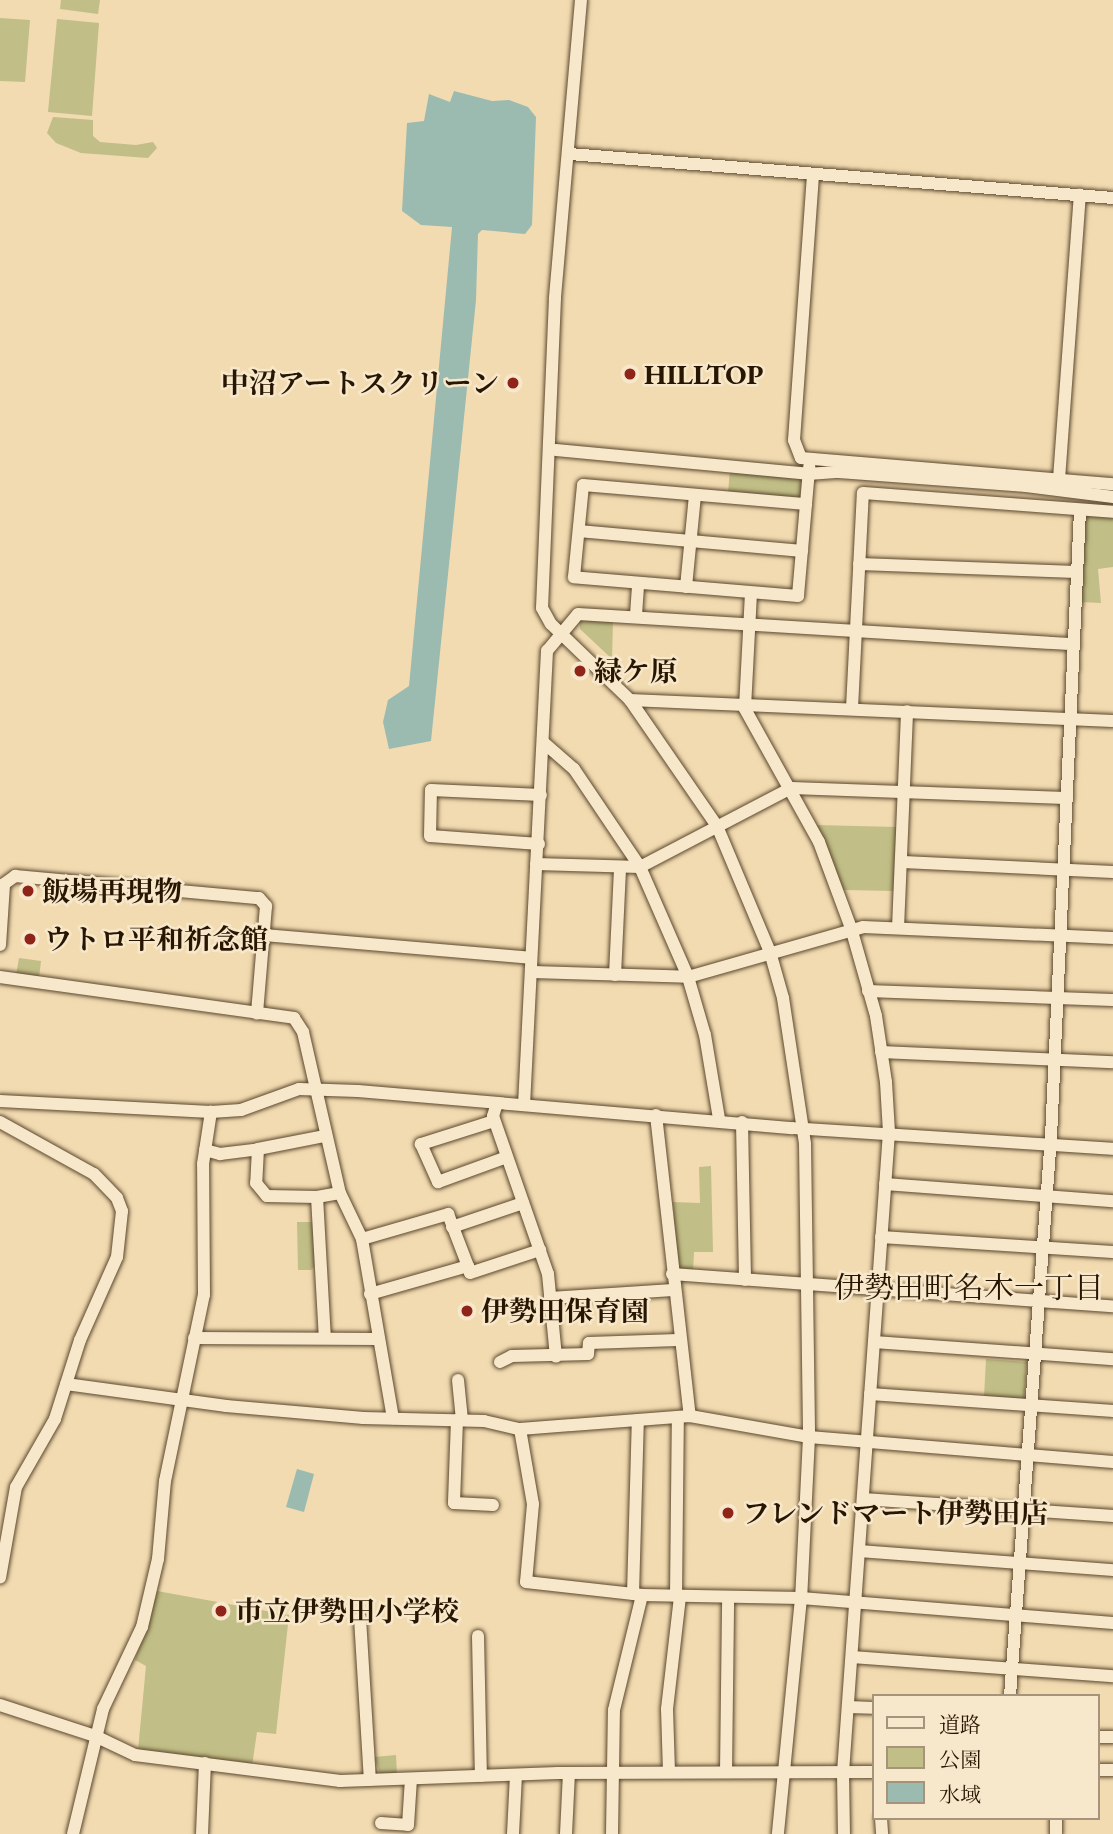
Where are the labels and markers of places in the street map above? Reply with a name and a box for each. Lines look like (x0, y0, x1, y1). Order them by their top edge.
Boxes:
place label: HILLTOP (644, 357, 763, 391)
place label: 中沼アートスクリーン (220, 366, 499, 400)
marker: HILLTOP (622, 366, 638, 382)
marker: 中沼アートスクリーン (505, 375, 521, 391)
place label: 緑ケ原 (594, 654, 678, 688)
marker: 緑ケ原 (572, 663, 588, 679)
place label: 飯場再現物 (42, 874, 182, 908)
marker: 飯場再現物 (20, 883, 36, 899)
place label: ウトロ平和祈念館 (44, 922, 268, 956)
marker: ウトロ平和祈念館 (22, 931, 38, 947)
place label: 伊勢田保育園 (481, 1294, 649, 1328)
marker: 伊勢田保育園 (459, 1303, 475, 1319)
place label: フレンドマート伊勢田店 (742, 1496, 1050, 1530)
marker: フレンドマート伊勢田店 (720, 1505, 736, 1521)
place label: 市立伊勢田小学校 (235, 1594, 459, 1628)
marker: 市立伊勢田小学校 (213, 1603, 229, 1619)

